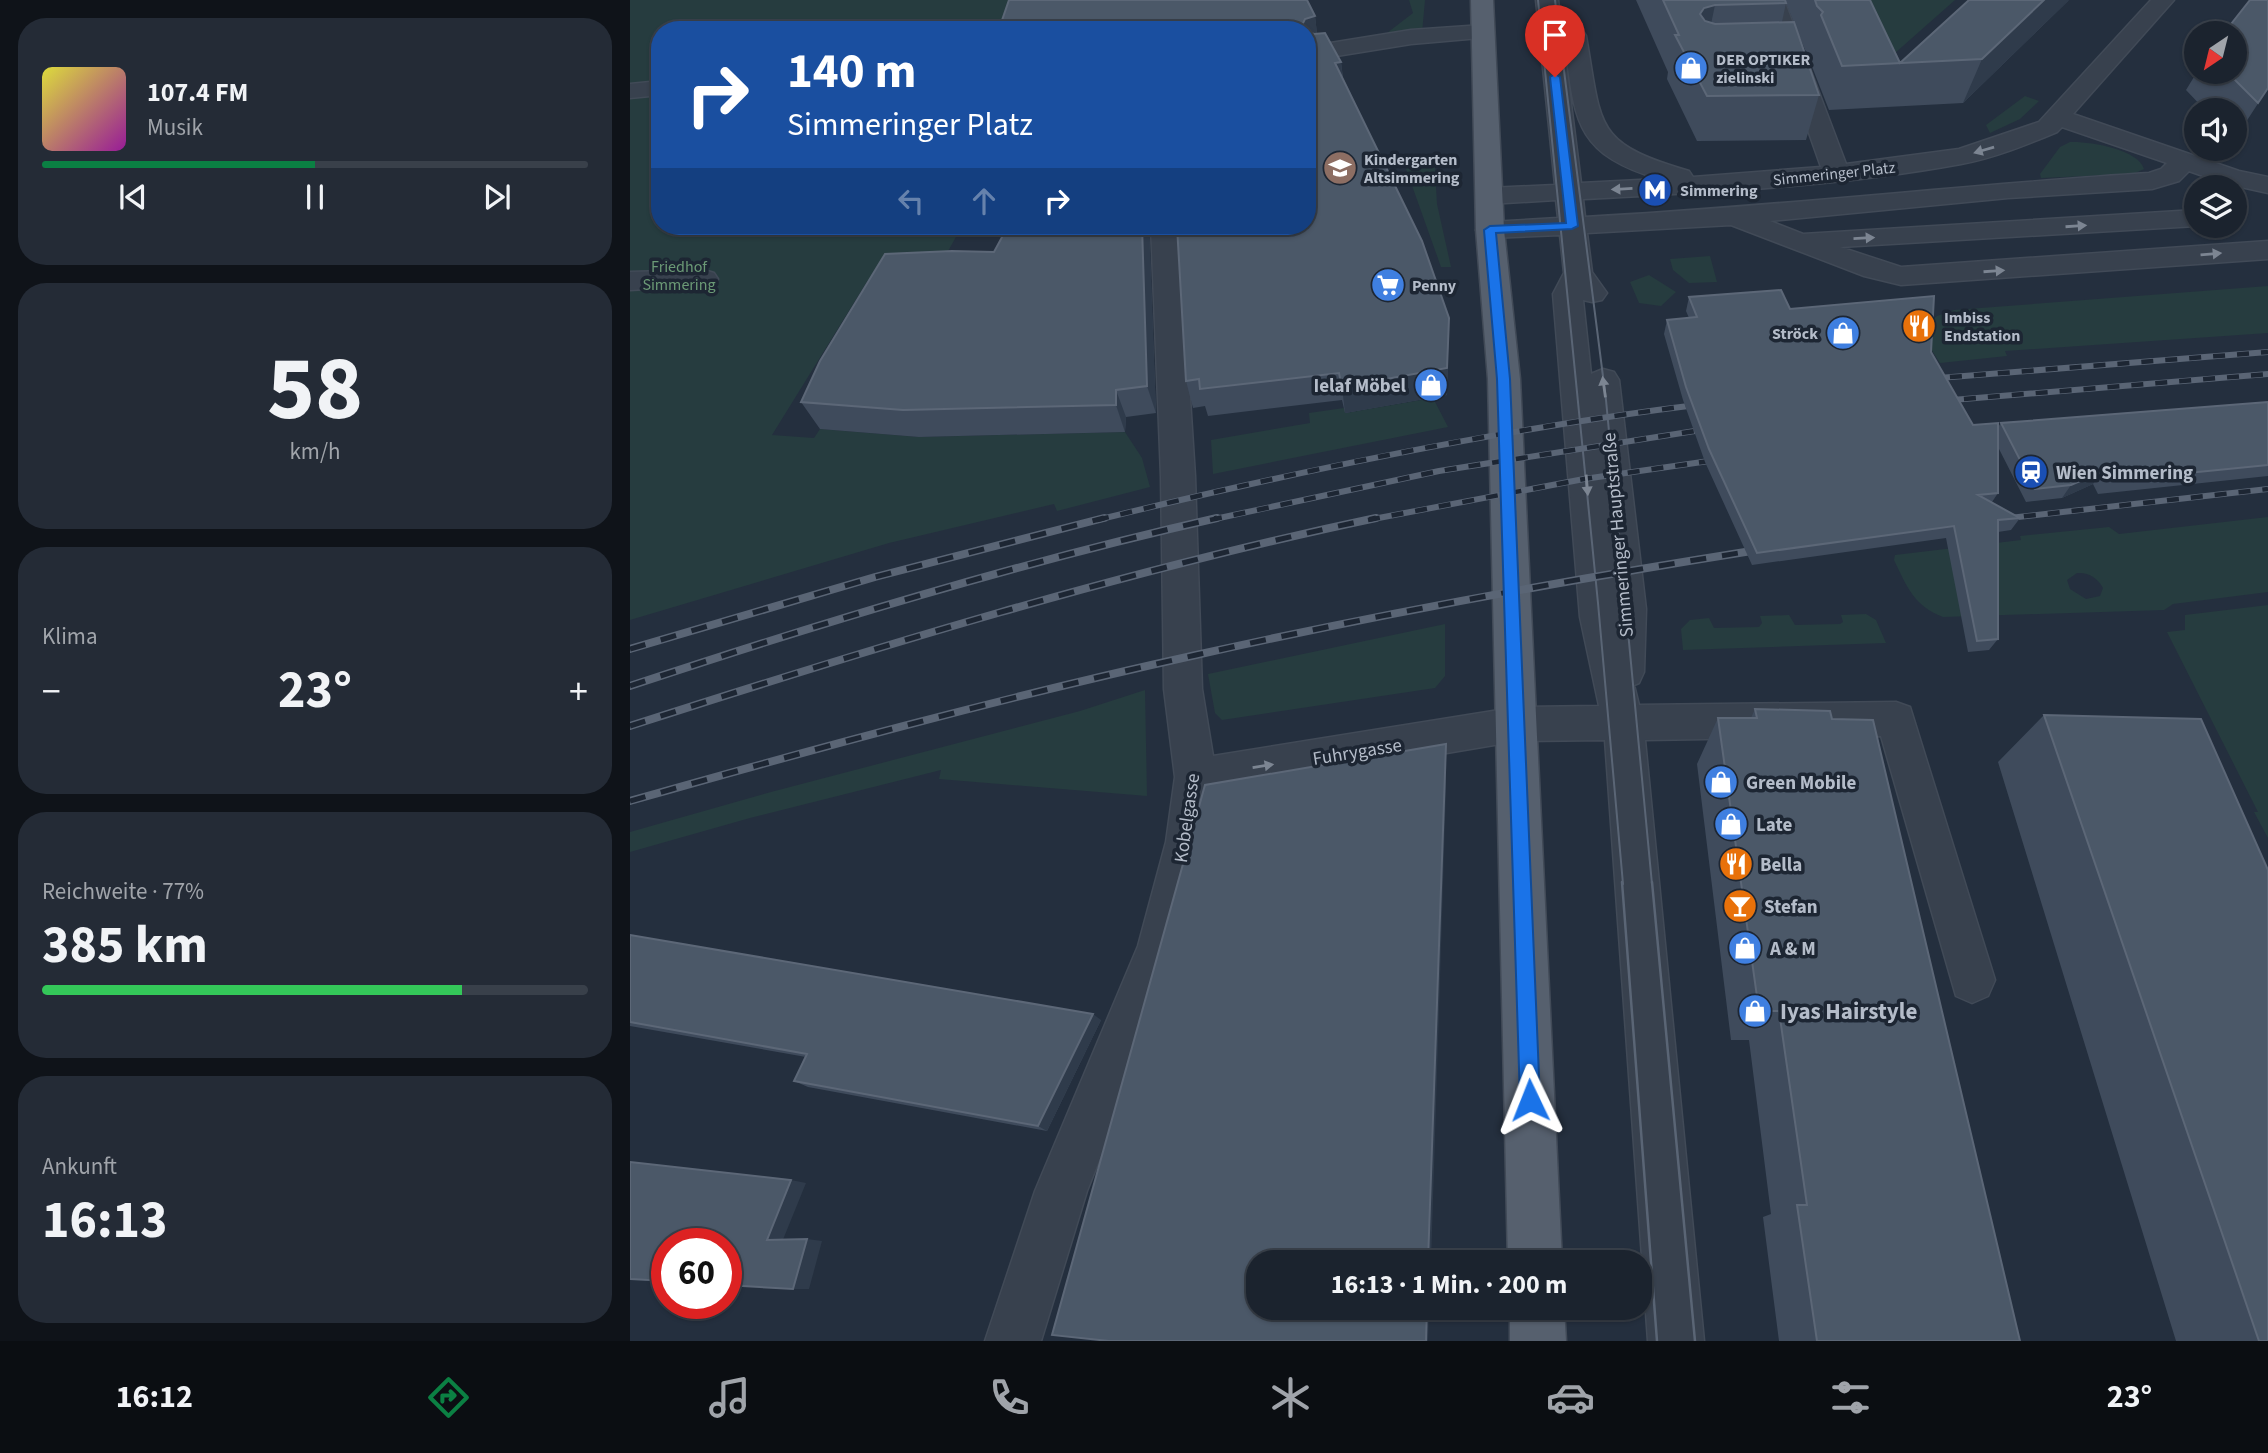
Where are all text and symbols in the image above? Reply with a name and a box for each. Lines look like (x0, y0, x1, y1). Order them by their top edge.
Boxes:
pin (1525, 5, 1585, 77)
icon: arrive (1536, 16, 1574, 54)
north arrow (2184, 21, 2247, 84)
map controls (2184, 21, 2247, 238)
text: 140 m (787, 37, 916, 107)
icon: right (672, 49, 763, 140)
shop icon: DER OPTIKER zielinski (1672, 49, 1710, 87)
place label: DER OPTIKER zielinski (1716, 49, 1810, 89)
text: 107.4 FM (147, 74, 248, 111)
button: sound (2184, 98, 2247, 161)
text: Simmeringer Platz (787, 102, 1033, 148)
text: Musik (147, 111, 203, 144)
one-way arrow (1972, 145, 1994, 156)
school or university icon: Kindergarten Altsimmering (1321, 149, 1359, 187)
place label: Kindergarten Altsimmering (1363, 149, 1460, 189)
street label: Simmeringer Platz (1772, 157, 1897, 191)
metro station icon: Simmering (1636, 171, 1674, 209)
button: layers (2184, 175, 2247, 238)
icon: previous (114, 178, 152, 216)
icon: pause (296, 178, 334, 216)
icon: next (478, 178, 516, 216)
place label: Simmering (1680, 180, 1758, 202)
icon: left (892, 182, 930, 220)
icon: ahead (965, 182, 1003, 220)
icon: right (1038, 182, 1076, 220)
one-way arrow (1610, 184, 1632, 195)
one-way arrow (2065, 220, 2087, 231)
one-way arrow (1854, 232, 1876, 243)
one-way arrow (2200, 248, 2222, 259)
park label: Friedhof Simmering (642, 256, 716, 296)
one-way arrow (1984, 265, 2006, 276)
supermarket icon: Penny (1369, 266, 1407, 304)
place label: Penny (1412, 275, 1457, 297)
restaurant icon: Imbiss Endstation (1900, 307, 1938, 345)
place label: Imbiss Endstation (1944, 307, 2020, 347)
shop icon: Ströck (1824, 314, 1862, 352)
place label: Ströck (1772, 323, 1818, 345)
text: 58 (267, 325, 363, 454)
shop icon: Ielaf Möbel (1412, 366, 1450, 404)
place label: Ielaf Möbel (1314, 373, 1407, 400)
one-way arrow (1599, 376, 1610, 398)
street label: Simmeringer Hauptstraße (1596, 431, 1641, 638)
text: km/h (289, 435, 341, 468)
station icon: Wien Simmering (2012, 453, 2050, 491)
place label: Wien Simmering (2056, 460, 2193, 487)
one-way arrow (1582, 474, 1593, 496)
text: Klima (42, 620, 98, 653)
text: 23° (278, 654, 352, 728)
text: − (42, 665, 61, 719)
text: + (569, 665, 588, 719)
street label: Fuhrygasse (1311, 732, 1404, 773)
one-way arrow (1252, 760, 1274, 771)
shop icon: Green Mobile (1702, 763, 1740, 801)
place label: Green Mobile (1746, 770, 1856, 797)
street label: Kobelgasse (1168, 772, 1207, 865)
shop icon: Late (1712, 805, 1750, 843)
place label: Late (1756, 812, 1792, 839)
restaurant icon: Bella (1717, 845, 1755, 883)
place label: Bella (1760, 852, 1802, 879)
text: Reichweite · 77% (42, 875, 204, 908)
bar icon: Stefan (1721, 887, 1759, 925)
place label: Stefan (1764, 894, 1818, 921)
text: 385 km (42, 909, 208, 983)
shop icon: A & M (1726, 929, 1764, 967)
place label: A & M (1769, 936, 1816, 963)
shop icon: Iyas Hairstyle (1736, 992, 1774, 1030)
place label: Iyas Hairstyle (1780, 995, 1917, 1028)
position arrow (1493, 1063, 1567, 1137)
text: Ankunft (42, 1150, 117, 1183)
text: 16:13 (42, 1184, 167, 1258)
speed limit sign: 60 (651, 1228, 742, 1319)
text: 16:13 · 1 Min. · 200 m (1331, 1266, 1567, 1303)
icon: directions (424, 1373, 473, 1422)
icon: music (705, 1373, 754, 1422)
icon: phone (985, 1373, 1034, 1422)
icon: climate (1266, 1373, 1315, 1422)
icon: car (1546, 1373, 1595, 1422)
icon: filters (1826, 1373, 1875, 1422)
text: 16:12 (116, 1374, 193, 1420)
text: 23° (2107, 1374, 2152, 1420)

